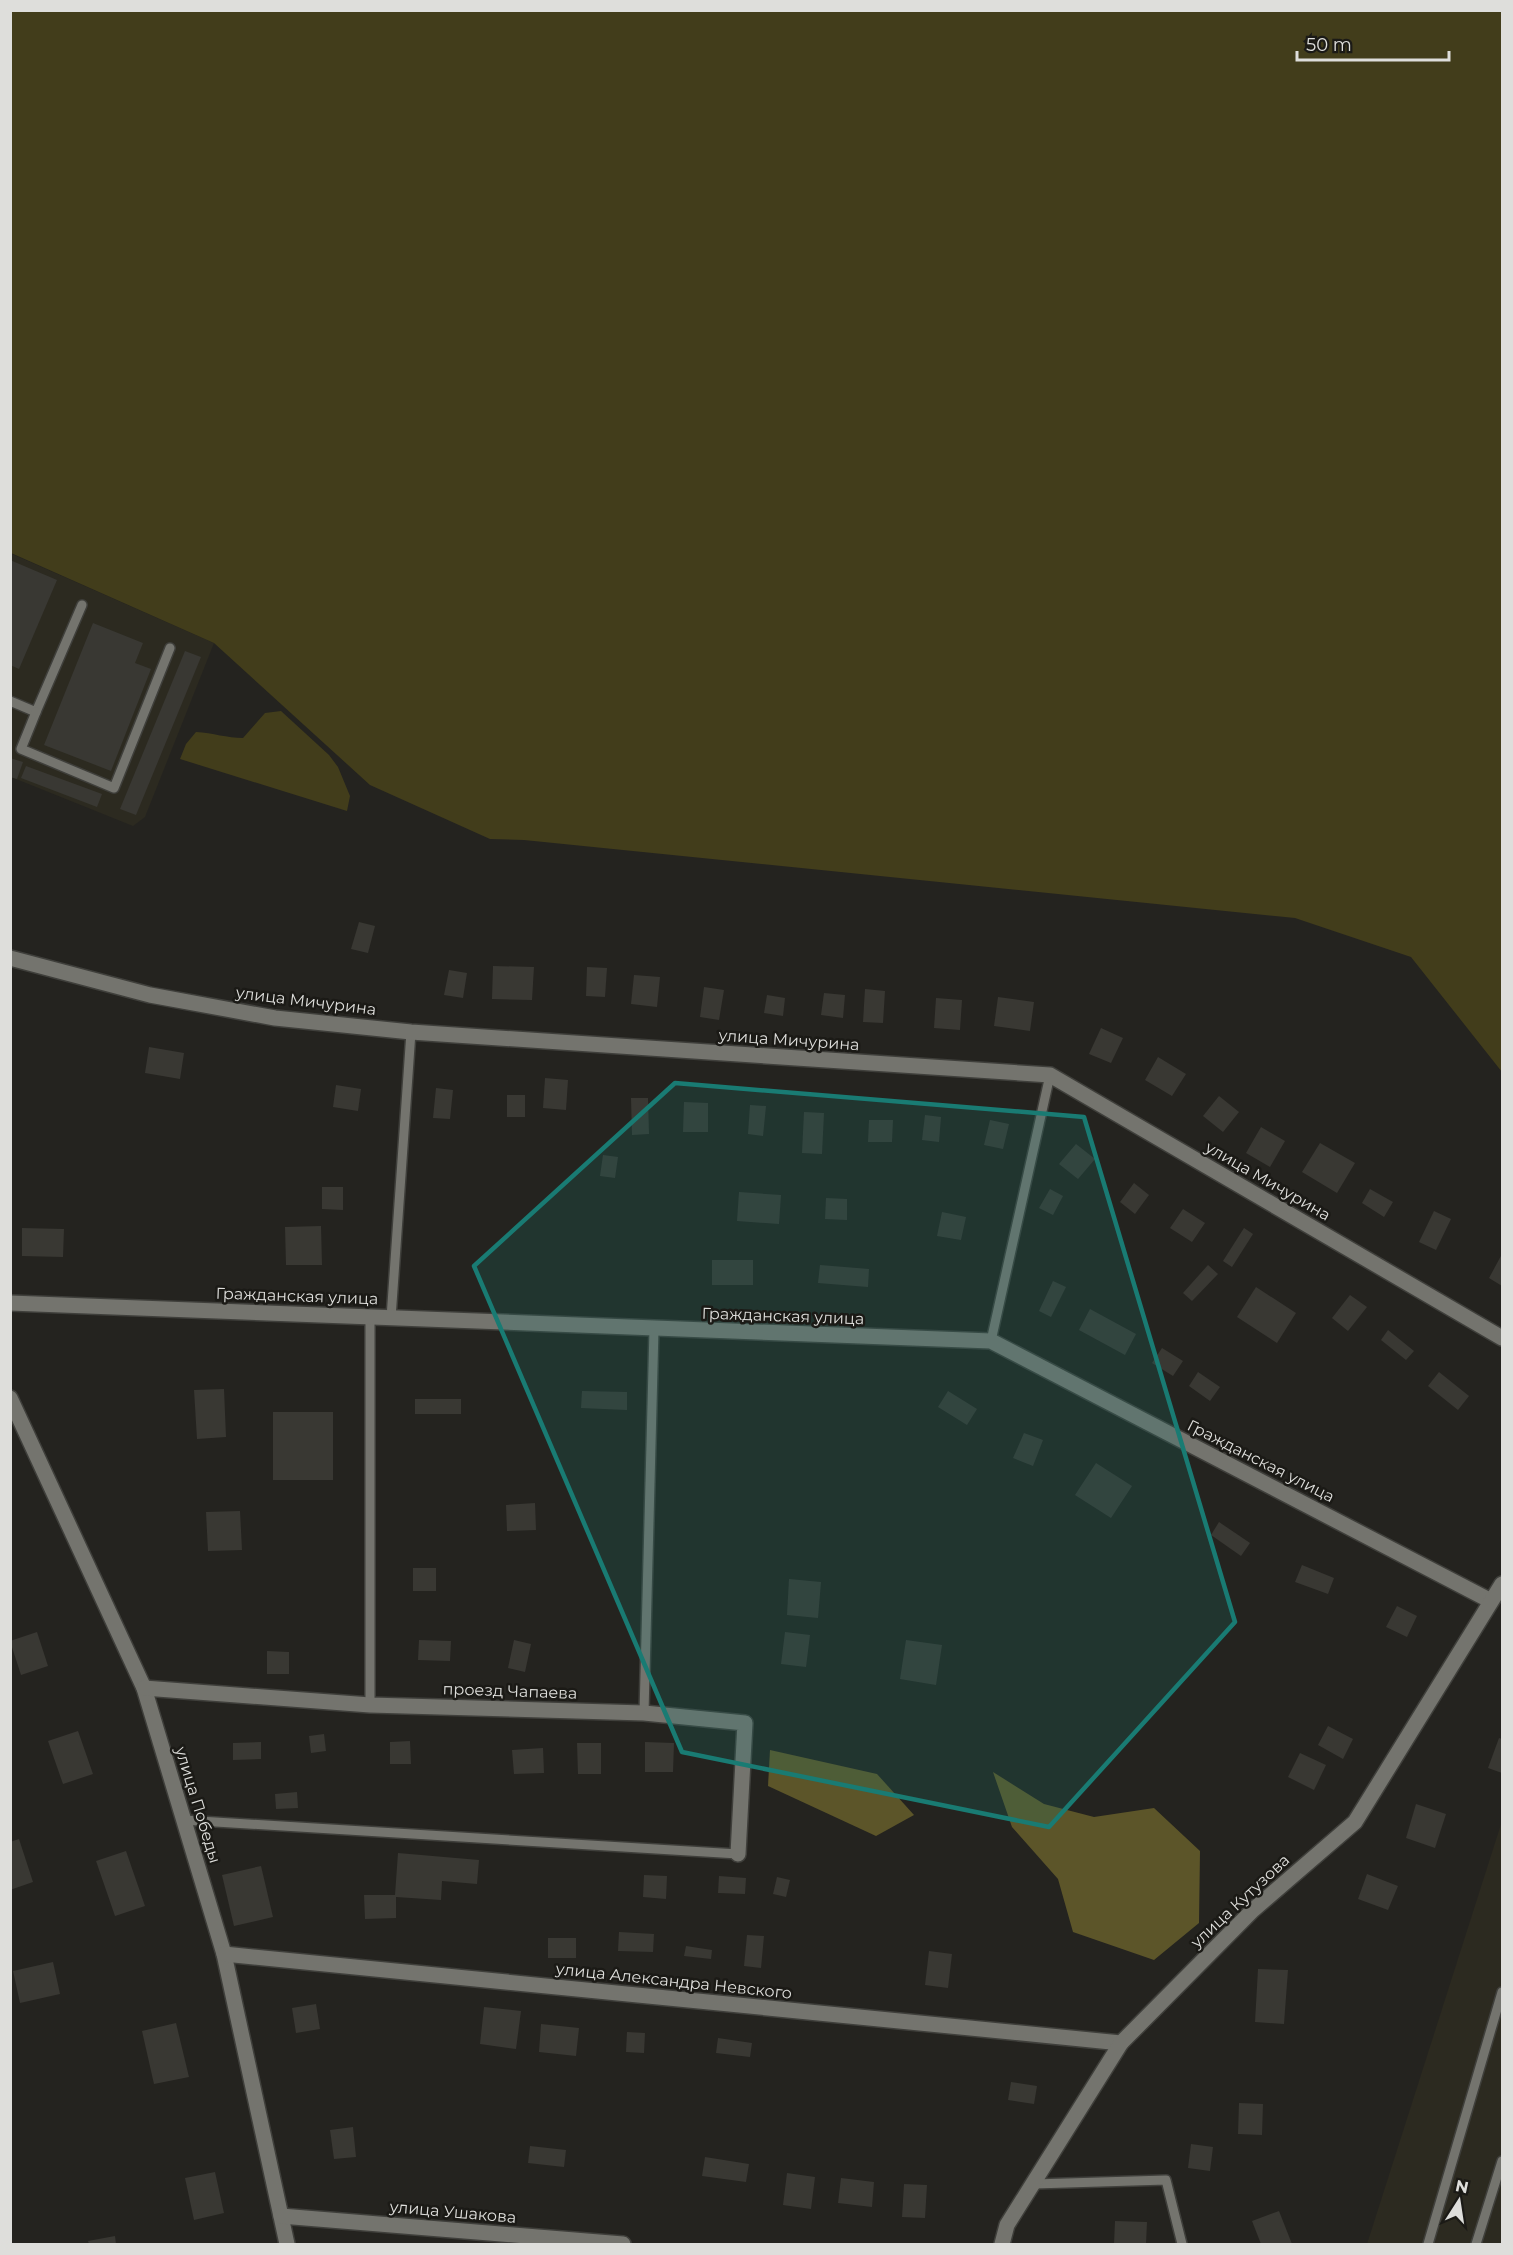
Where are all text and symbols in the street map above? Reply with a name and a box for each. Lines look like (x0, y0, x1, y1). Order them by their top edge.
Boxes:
scale bar (1297, 24, 1448, 62)
text: 50 m (1306, 34, 1352, 56)
street label: улица Мичурина (234, 983, 377, 1019)
street label: улица Мичурина (717, 1026, 860, 1054)
street label: улица Мичурина (1201, 1137, 1334, 1225)
street label: Гражданская улица (215, 1284, 379, 1308)
street label: Гражданская улица (701, 1304, 865, 1328)
street label: Гражданская улица (1184, 1416, 1338, 1506)
street label: проезд Чапаева (442, 1679, 578, 1703)
street label: улица Победы (171, 1744, 225, 1866)
street label: улица Кутузова (1186, 1850, 1293, 1952)
street label: улица Александра Невского (554, 1959, 793, 2003)
north arrow (1429, 2171, 1489, 2231)
text: N (1454, 2176, 1470, 2197)
street label: улица Ушакова (388, 2197, 517, 2227)

